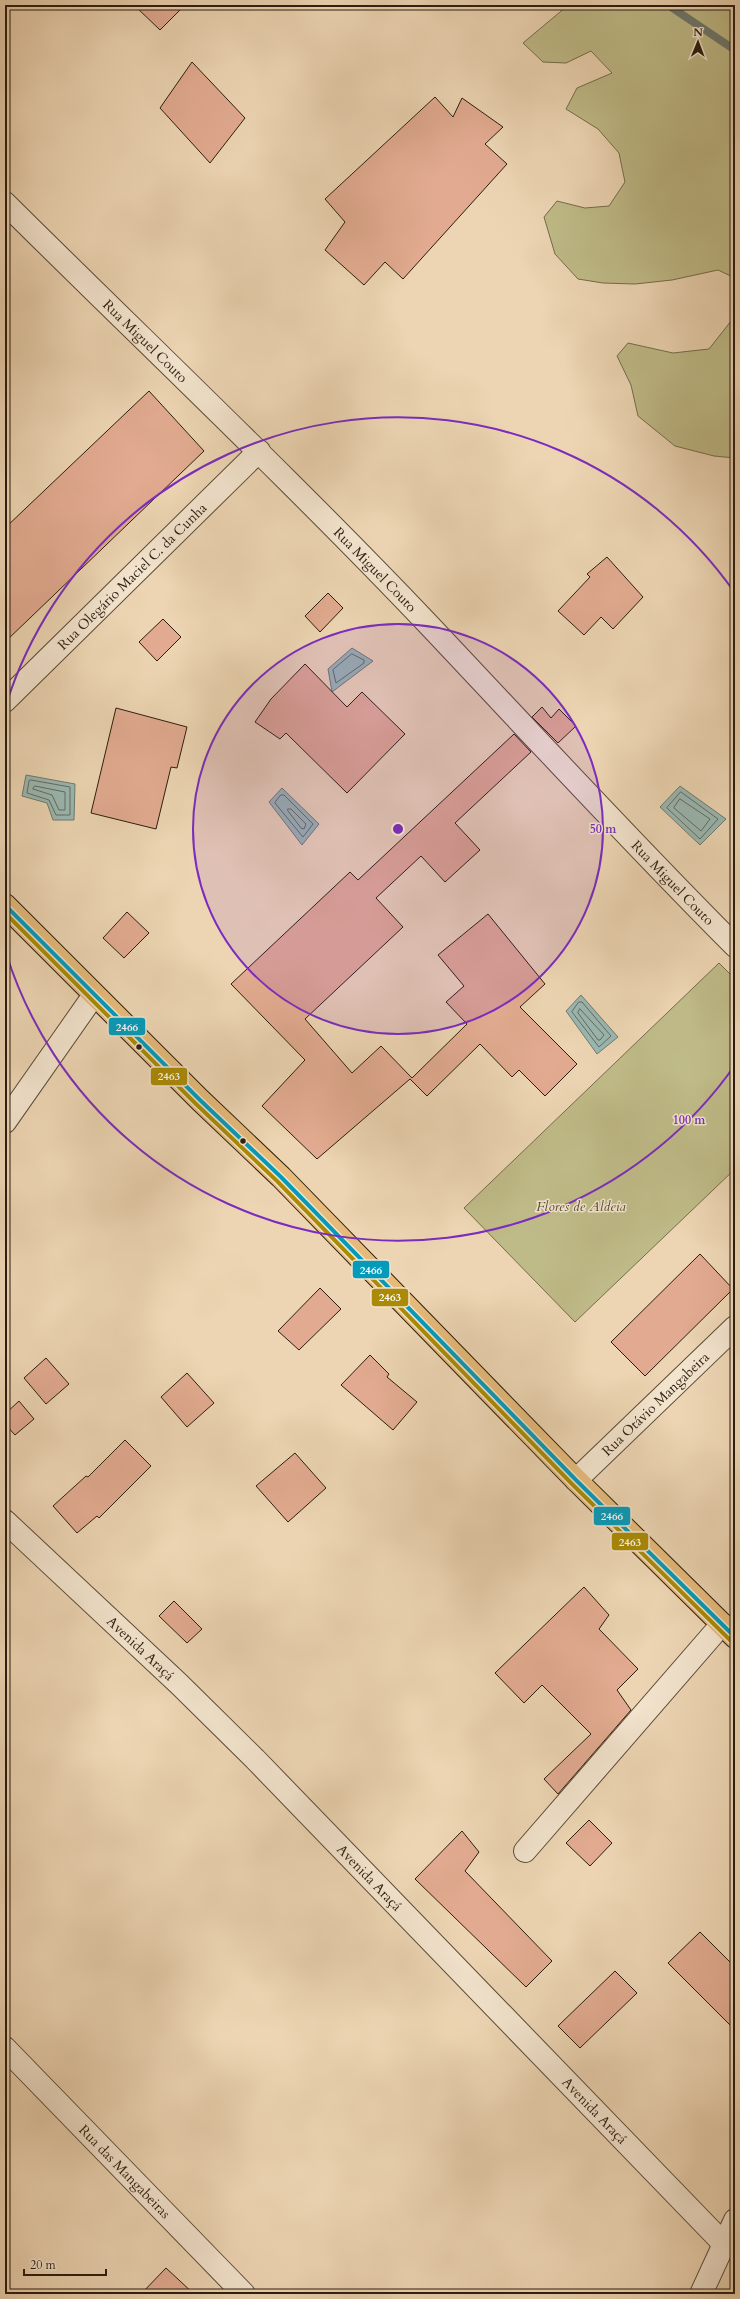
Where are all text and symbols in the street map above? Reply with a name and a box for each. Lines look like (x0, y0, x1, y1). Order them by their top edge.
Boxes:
north arrow (678, 22, 718, 62)
text: N (693, 25, 704, 40)
street label: Rua Miguel Couto (99, 296, 192, 387)
street label: Rua Olegário Maciel C. da Cunha (53, 499, 211, 654)
street label: Rua Miguel Couto (329, 523, 421, 617)
text: 50 m (590, 821, 617, 837)
centre of rings (391, 822, 405, 836)
street label: Rua Miguel Couto (627, 836, 718, 930)
line badge: 2466 (108, 1017, 146, 1036)
text: 2466 (116, 1020, 139, 1035)
unlabelled marker (134, 1042, 144, 1052)
line badge: 2463 (150, 1067, 188, 1086)
text: 2463 (158, 1069, 181, 1084)
text: 100 m (673, 1112, 706, 1128)
unlabelled marker (238, 1136, 248, 1146)
park label: Flores de Aldeia (536, 1197, 626, 1216)
line badge: 2466 (352, 1260, 390, 1279)
text: 2466 (360, 1263, 383, 1278)
line badge: 2463 (371, 1288, 409, 1307)
text: 2463 (379, 1290, 402, 1305)
street label: Rua Otávio Mangabeira (598, 1348, 713, 1460)
line badge: 2466 (593, 1506, 631, 1526)
text: 2466 (601, 1509, 624, 1524)
line badge: 2463 (611, 1532, 649, 1551)
text: 2463 (619, 1535, 642, 1550)
street label: Avenida Araçá (102, 1612, 178, 1685)
street label: Avenida Araçá (332, 1840, 406, 1915)
street label: Avenida Araçá (558, 2073, 631, 2148)
street label: Rua das Mangabeiras (74, 2121, 175, 2223)
scale bar (24, 2251, 106, 2277)
text: 20 m (30, 2257, 57, 2273)

